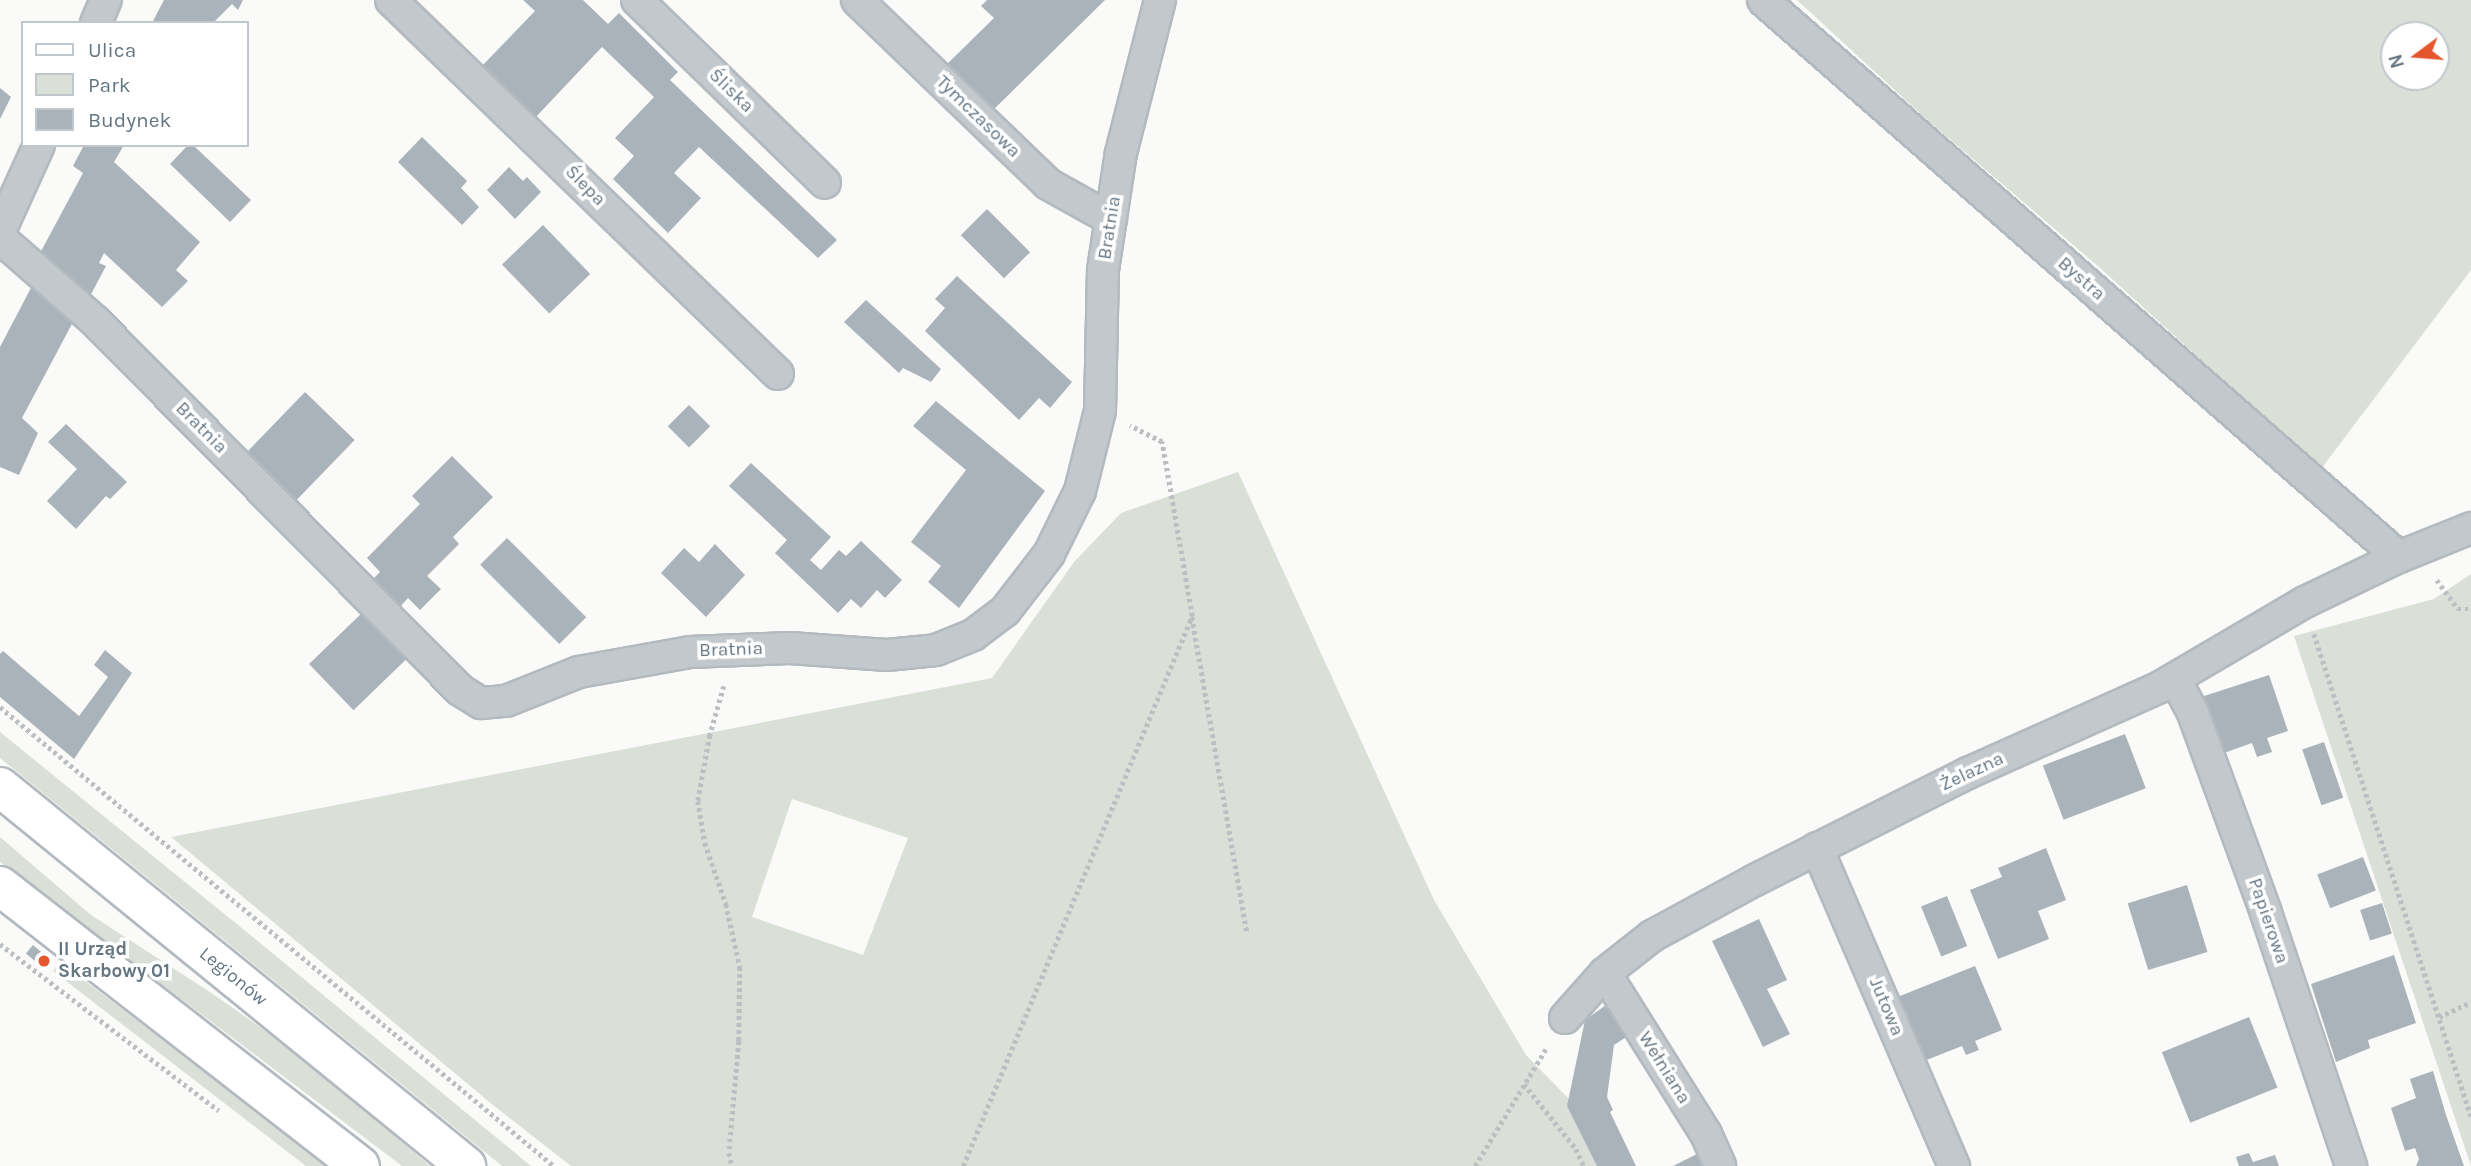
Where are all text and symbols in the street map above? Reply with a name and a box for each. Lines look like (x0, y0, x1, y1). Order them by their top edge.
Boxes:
legend (21, 21, 248, 147)
north arrow (2380, 21, 2450, 91)
text: Ulica (88, 38, 136, 62)
text: N (2384, 52, 2409, 71)
street label: Śliska (704, 64, 758, 118)
street label: Tymczasowa (931, 71, 1025, 163)
text: Park (88, 73, 131, 97)
text: Budynek (88, 108, 171, 132)
street label: Ślepa (560, 161, 610, 211)
street label: Bratnia (1094, 195, 1126, 261)
street label: Bystra (2053, 252, 2109, 306)
street label: Bratnia (170, 397, 232, 459)
street label: Bratnia (699, 637, 763, 663)
street label: Żelazna (1936, 747, 2008, 797)
street label: Papierowa (2243, 875, 2293, 967)
place label: II Urząd Skarbowy 01 (58, 939, 170, 983)
street label: Legionów (194, 943, 272, 1011)
marker: II Urząd Skarbowy 01 (36, 953, 52, 969)
street label: Jutowa (1864, 975, 1908, 1039)
street label: Wełniana (1633, 1028, 1695, 1108)

